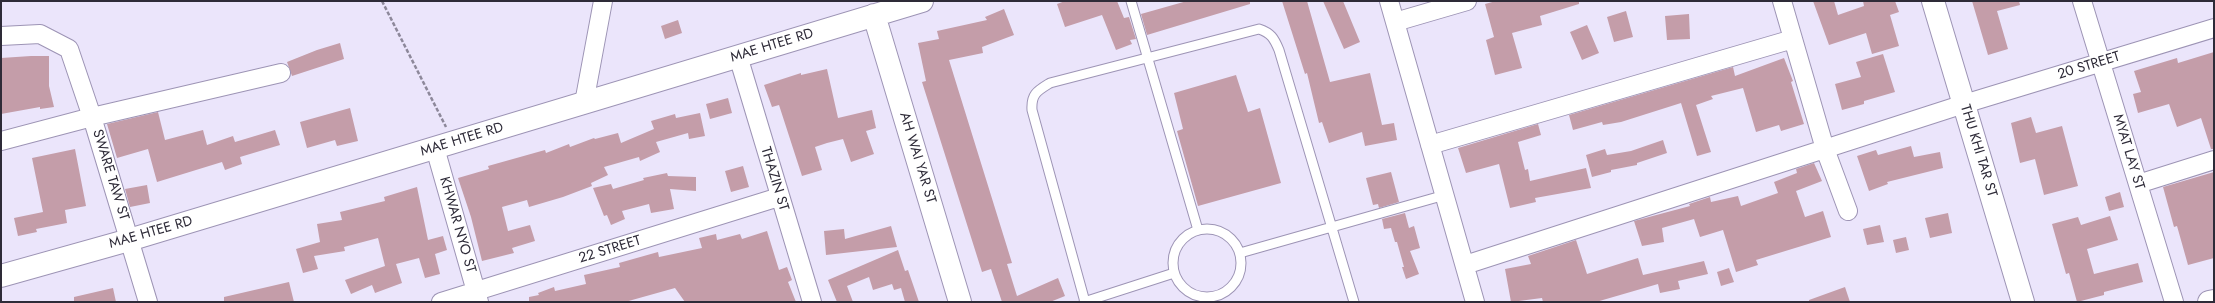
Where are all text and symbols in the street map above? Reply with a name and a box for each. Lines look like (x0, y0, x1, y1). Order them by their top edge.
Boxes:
street label: MAE HTEE RD (728, 25, 816, 67)
street label: 20 STREET (2056, 49, 2122, 83)
street label: THU KHI TAR ST (1956, 103, 2000, 199)
street label: AH WAI YAR ST (895, 110, 939, 206)
street label: MYAT LAY ST (2109, 112, 2147, 192)
street label: MAE HTEE RD (418, 119, 506, 161)
street label: SWARE TAW ST (88, 127, 132, 223)
street label: THAZIN ST (756, 145, 792, 213)
street label: KHWAR NYO ST (435, 175, 479, 275)
street label: MAE HTEE RD (107, 213, 195, 253)
street label: 22 STREET (577, 233, 643, 267)

